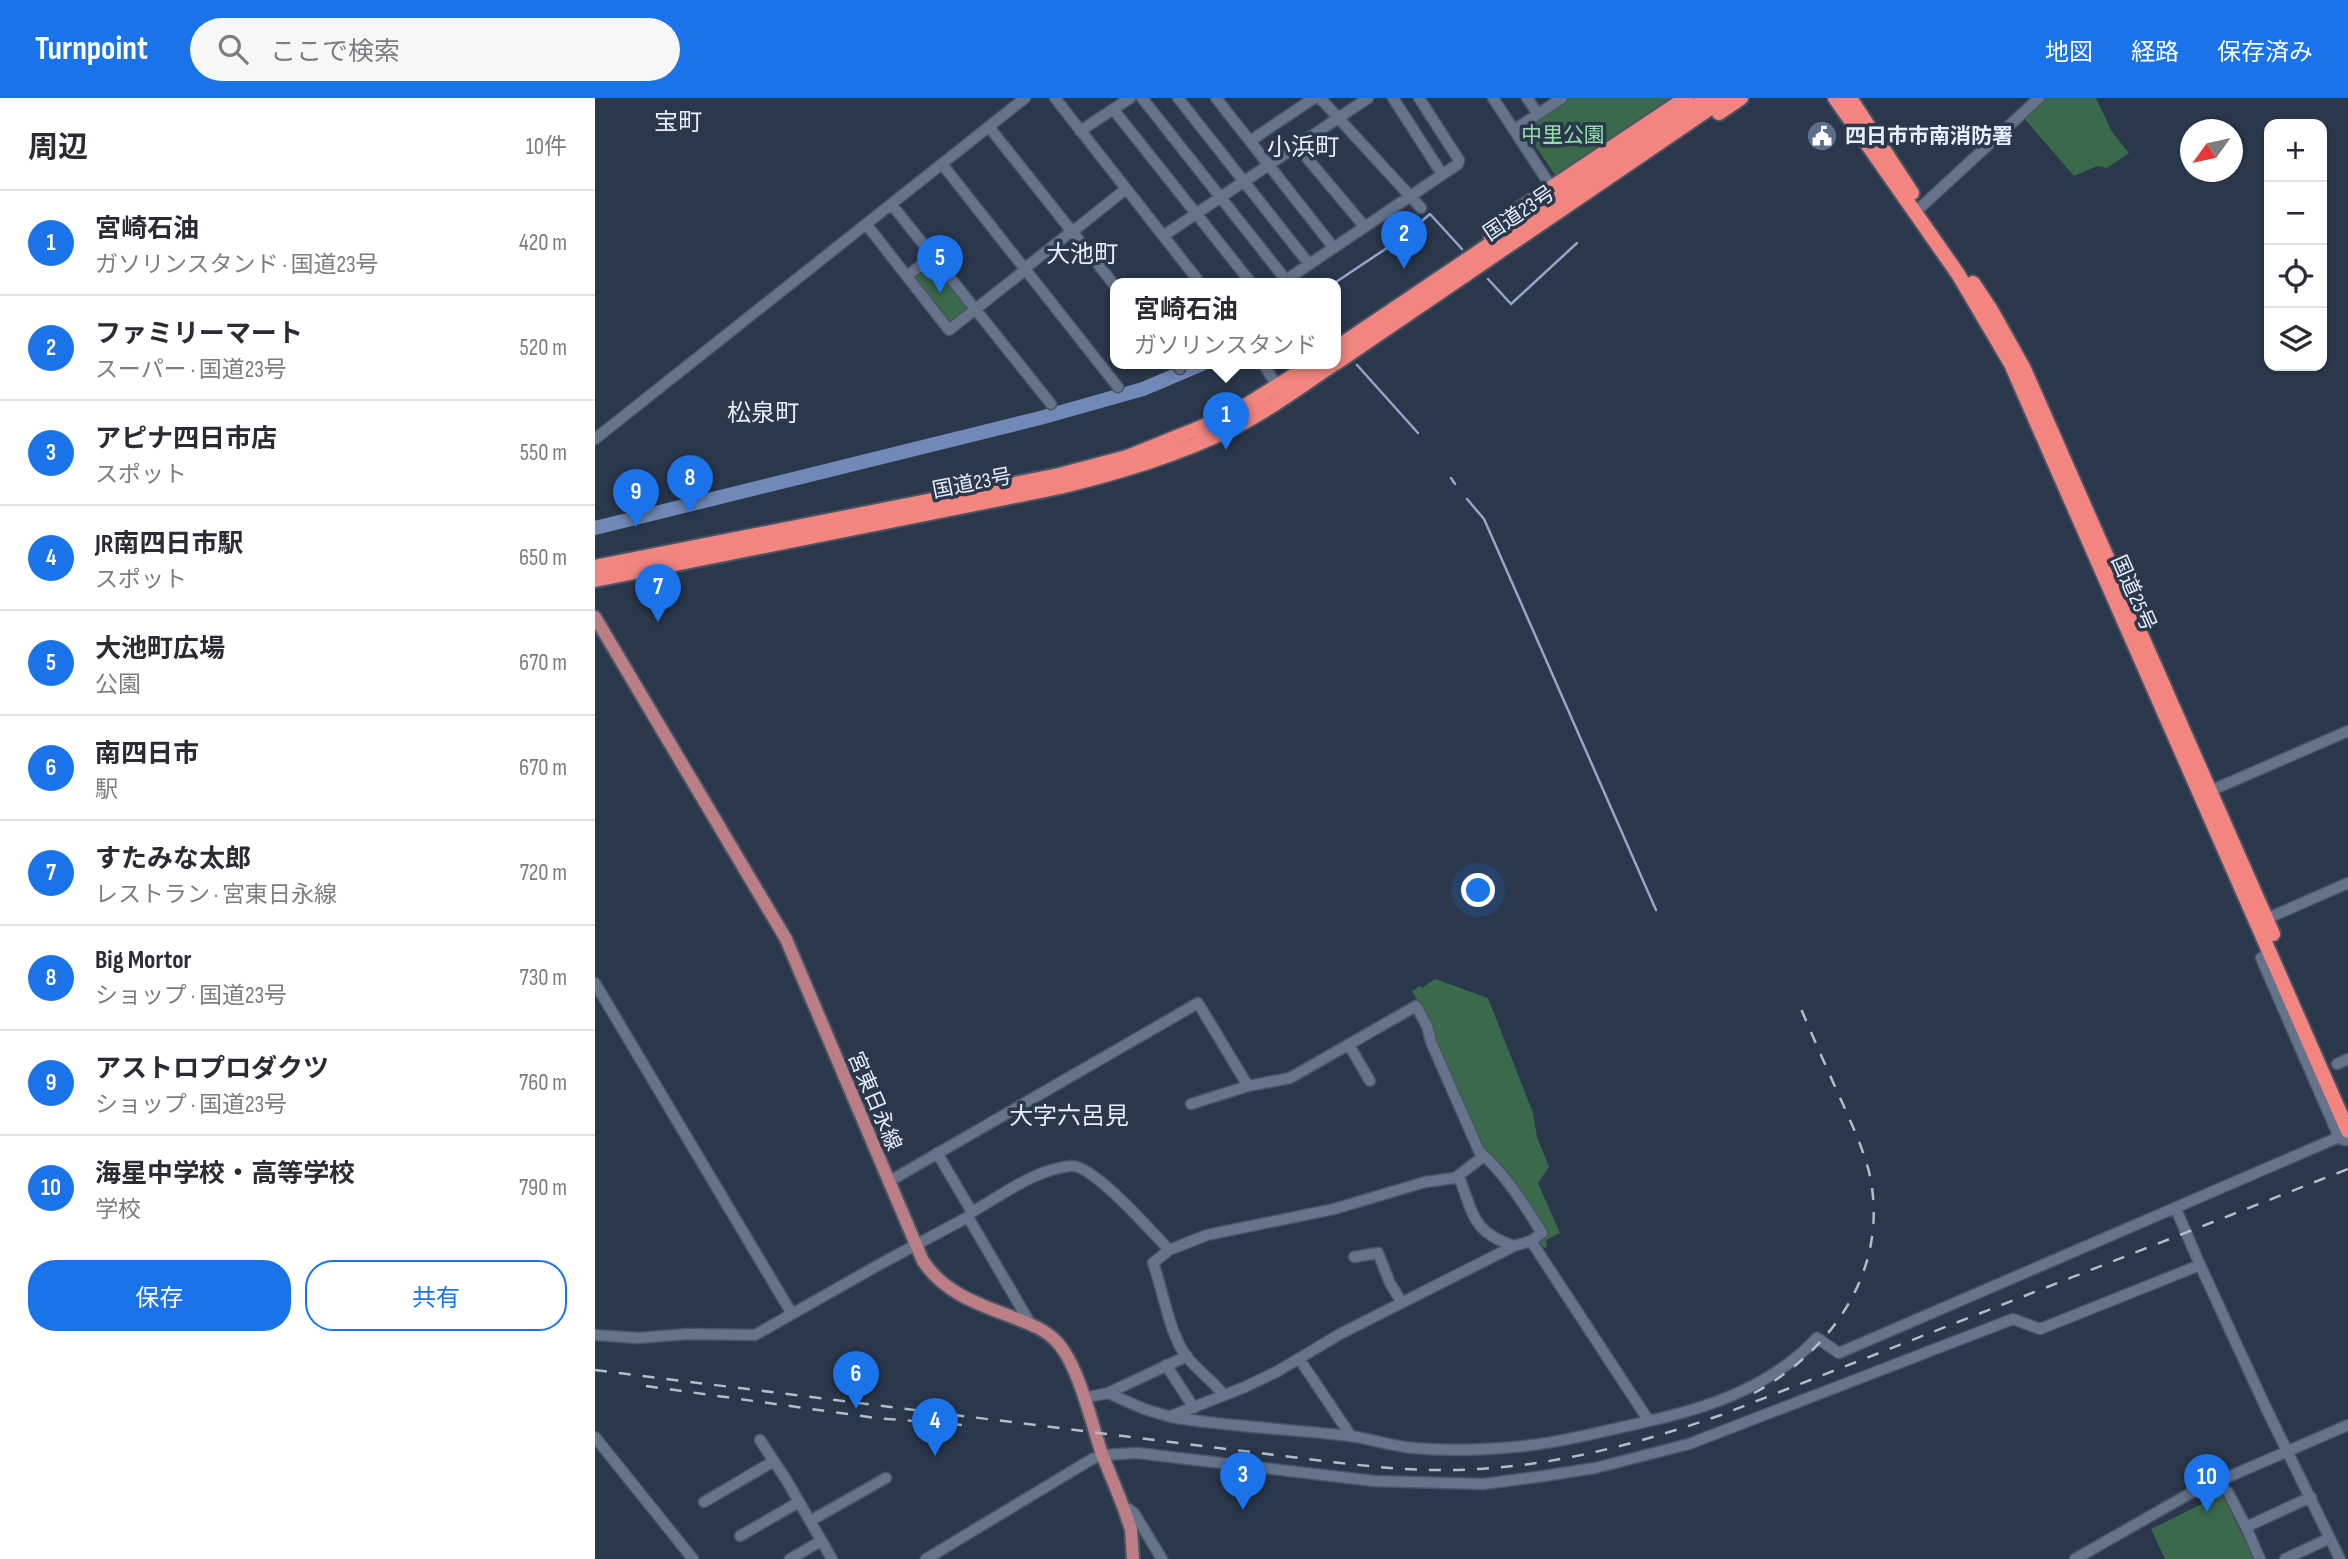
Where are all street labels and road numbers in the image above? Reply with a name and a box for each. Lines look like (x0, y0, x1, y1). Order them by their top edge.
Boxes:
street label: 国道23号 (1479, 181, 1560, 246)
street label: 国道23号 (930, 464, 1014, 503)
street label: 国道25号 (2106, 552, 2161, 635)
street label: 宮東日永線 (843, 1048, 907, 1154)

